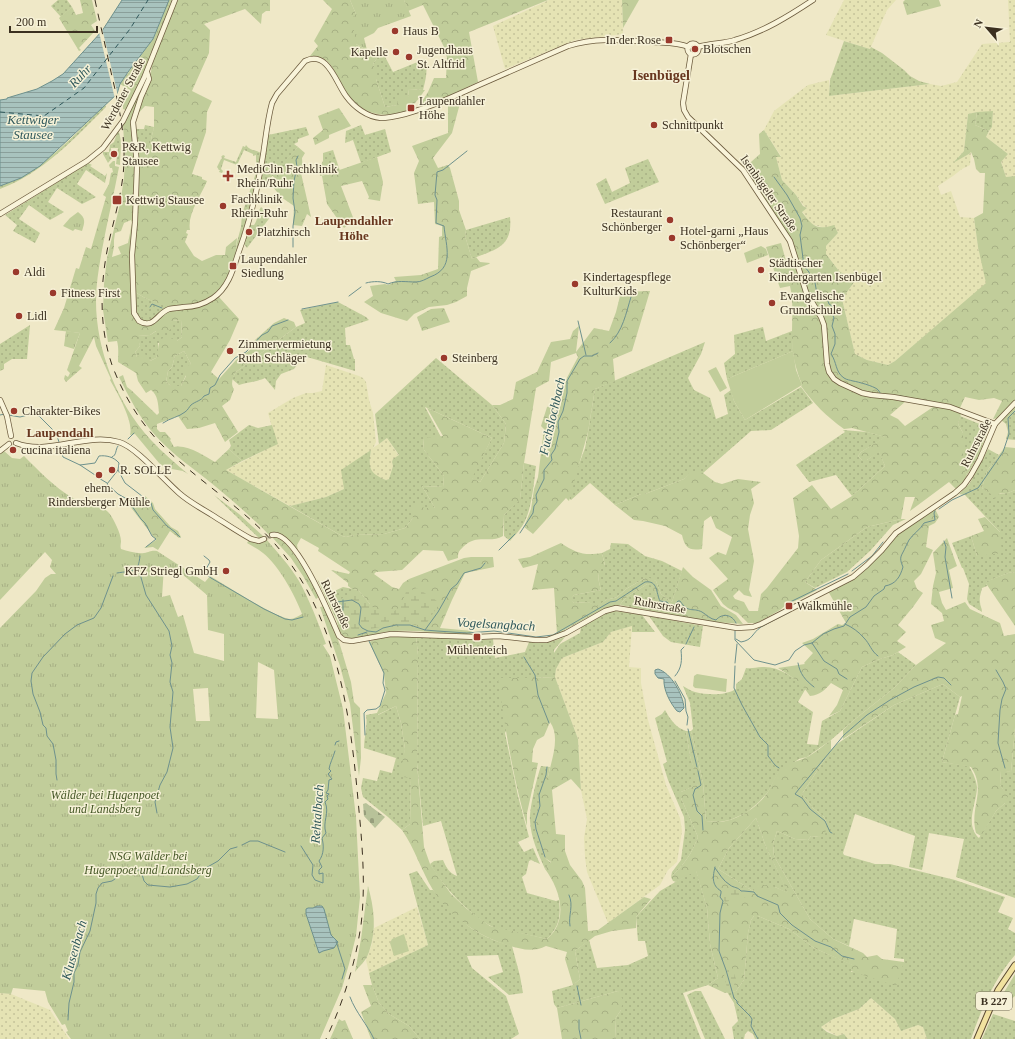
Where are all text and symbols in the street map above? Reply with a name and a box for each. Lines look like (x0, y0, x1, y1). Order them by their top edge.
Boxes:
scale bar (10, 8, 97, 34)
north arrow (967, 8, 1007, 48)
text: 200 m (16, 15, 47, 29)
text: N (971, 17, 985, 30)
place label: Haus B (403, 24, 439, 38)
marker: Haus B (390, 26, 400, 36)
place label: In der Rose (606, 33, 661, 47)
marker: In der Rose (664, 35, 674, 45)
place label: Blotschen (703, 42, 751, 56)
place label: Jugendhaus St. Altfrid (417, 43, 473, 71)
marker: Blotschen (690, 44, 700, 54)
place label: Kapelle (351, 45, 388, 59)
marker: Kapelle (391, 47, 401, 57)
marker: Jugendhaus St. Altfrid (404, 52, 414, 62)
street label: Werdener Straße (98, 55, 148, 133)
water label: Ruhr (65, 61, 95, 91)
district label: Isenbügel (632, 68, 690, 83)
place label: Laupendahler Höhe (419, 94, 485, 122)
marker: Laupendahler Höhe (406, 103, 416, 113)
water label: Kettwiger Stausee (6, 112, 60, 142)
place label: Schnittpunkt (662, 118, 724, 132)
marker: Schnittpunkt (649, 120, 659, 130)
place label: P&R, Kettwig Stausee (122, 140, 191, 168)
marker: P&R, Kettwig Stausee (109, 149, 119, 159)
street label: Isenbügeler Straße (738, 152, 800, 234)
place label: MediClin Fachklinik Rhein/Ruhr (237, 162, 337, 190)
marker: MediClin Fachklinik Rhein/Ruhr (222, 170, 234, 182)
place label: Fachklinik Rhein-Ruhr (231, 192, 288, 220)
place label: Kettwig Stausee (126, 193, 204, 207)
marker: Kettwig Stausee (111, 194, 123, 206)
marker: Fachklinik Rhein-Ruhr (218, 201, 228, 211)
place label: Restaurant Schönberger (602, 206, 663, 234)
district label: Laupendahler Höhe (315, 213, 394, 243)
marker: Restaurant Schönberger (665, 215, 675, 225)
place label: Hotel-garni „Haus Schönberger“ (680, 224, 769, 252)
place label: Platzhirsch (257, 225, 310, 239)
marker: Platzhirsch (244, 227, 254, 237)
marker: Hotel-garni „Haus Schönberger“ (667, 233, 677, 243)
place label: Laupendahler Siedlung (241, 252, 307, 280)
place label: Städtischer Kindergarten Isenbügel (769, 256, 882, 284)
marker: Laupendahler Siedlung (228, 261, 238, 271)
place label: Aldi (24, 265, 46, 279)
marker: Städtischer Kindergarten Isenbügel (756, 265, 766, 275)
marker: Aldi (11, 267, 21, 277)
place label: Kindertagespflege KulturKids (583, 270, 671, 298)
marker: Kindertagespflege KulturKids (570, 279, 580, 289)
place label: Fitness First (61, 286, 121, 300)
marker: Fitness First (48, 288, 58, 298)
place label: Evangelische Grundschule (780, 289, 844, 317)
marker: Evangelische Grundschule (767, 298, 777, 308)
place label: Lidl (27, 309, 48, 323)
marker: Lidl (14, 311, 24, 321)
place label: Zimmervermietung Ruth Schläger (238, 337, 331, 365)
marker: Zimmervermietung Ruth Schläger (225, 346, 235, 356)
place label: Steinberg (452, 351, 498, 365)
marker: Steinberg (439, 353, 449, 363)
water label: Fuchslochbach (536, 376, 568, 457)
place label: Charakter-Bikes (22, 404, 101, 418)
marker: Charakter-Bikes (9, 406, 19, 416)
street label: Ruhrstraße (958, 416, 994, 470)
district label: Laupendahl (26, 425, 94, 440)
place label: cucina italiena (21, 443, 91, 457)
marker: cucina italiena (8, 445, 18, 455)
place label: R. SOLLE (120, 463, 171, 477)
marker: R. SOLLE (107, 465, 117, 475)
marker: ehem. Rindersberger Mühle (94, 470, 104, 480)
place label: ehem. Rindersberger Mühle (48, 481, 150, 509)
place label: KFZ Striegl GmbH (125, 564, 218, 578)
marker: KFZ Striegl GmbH (221, 566, 231, 576)
street label: Ruhrstraße (318, 577, 354, 631)
street label: Ruhrstraße (633, 594, 687, 616)
place label: Walkmühle (797, 599, 852, 613)
marker: Walkmühle (784, 601, 794, 611)
water label: Vogelsangbach (456, 614, 536, 634)
marker: Mühlenteich (472, 632, 482, 642)
place label: Mühlenteich (447, 643, 507, 657)
water label: Rehtalbach (307, 784, 327, 845)
park label: Wälder bei Hugenpoet und Landsberg (51, 788, 160, 816)
park label: NSG Wälder bei Hugenpoet und Landsberg (83, 849, 212, 877)
water label: Klusenbach (58, 918, 90, 983)
road number: B 227 (976, 992, 1012, 1010)

